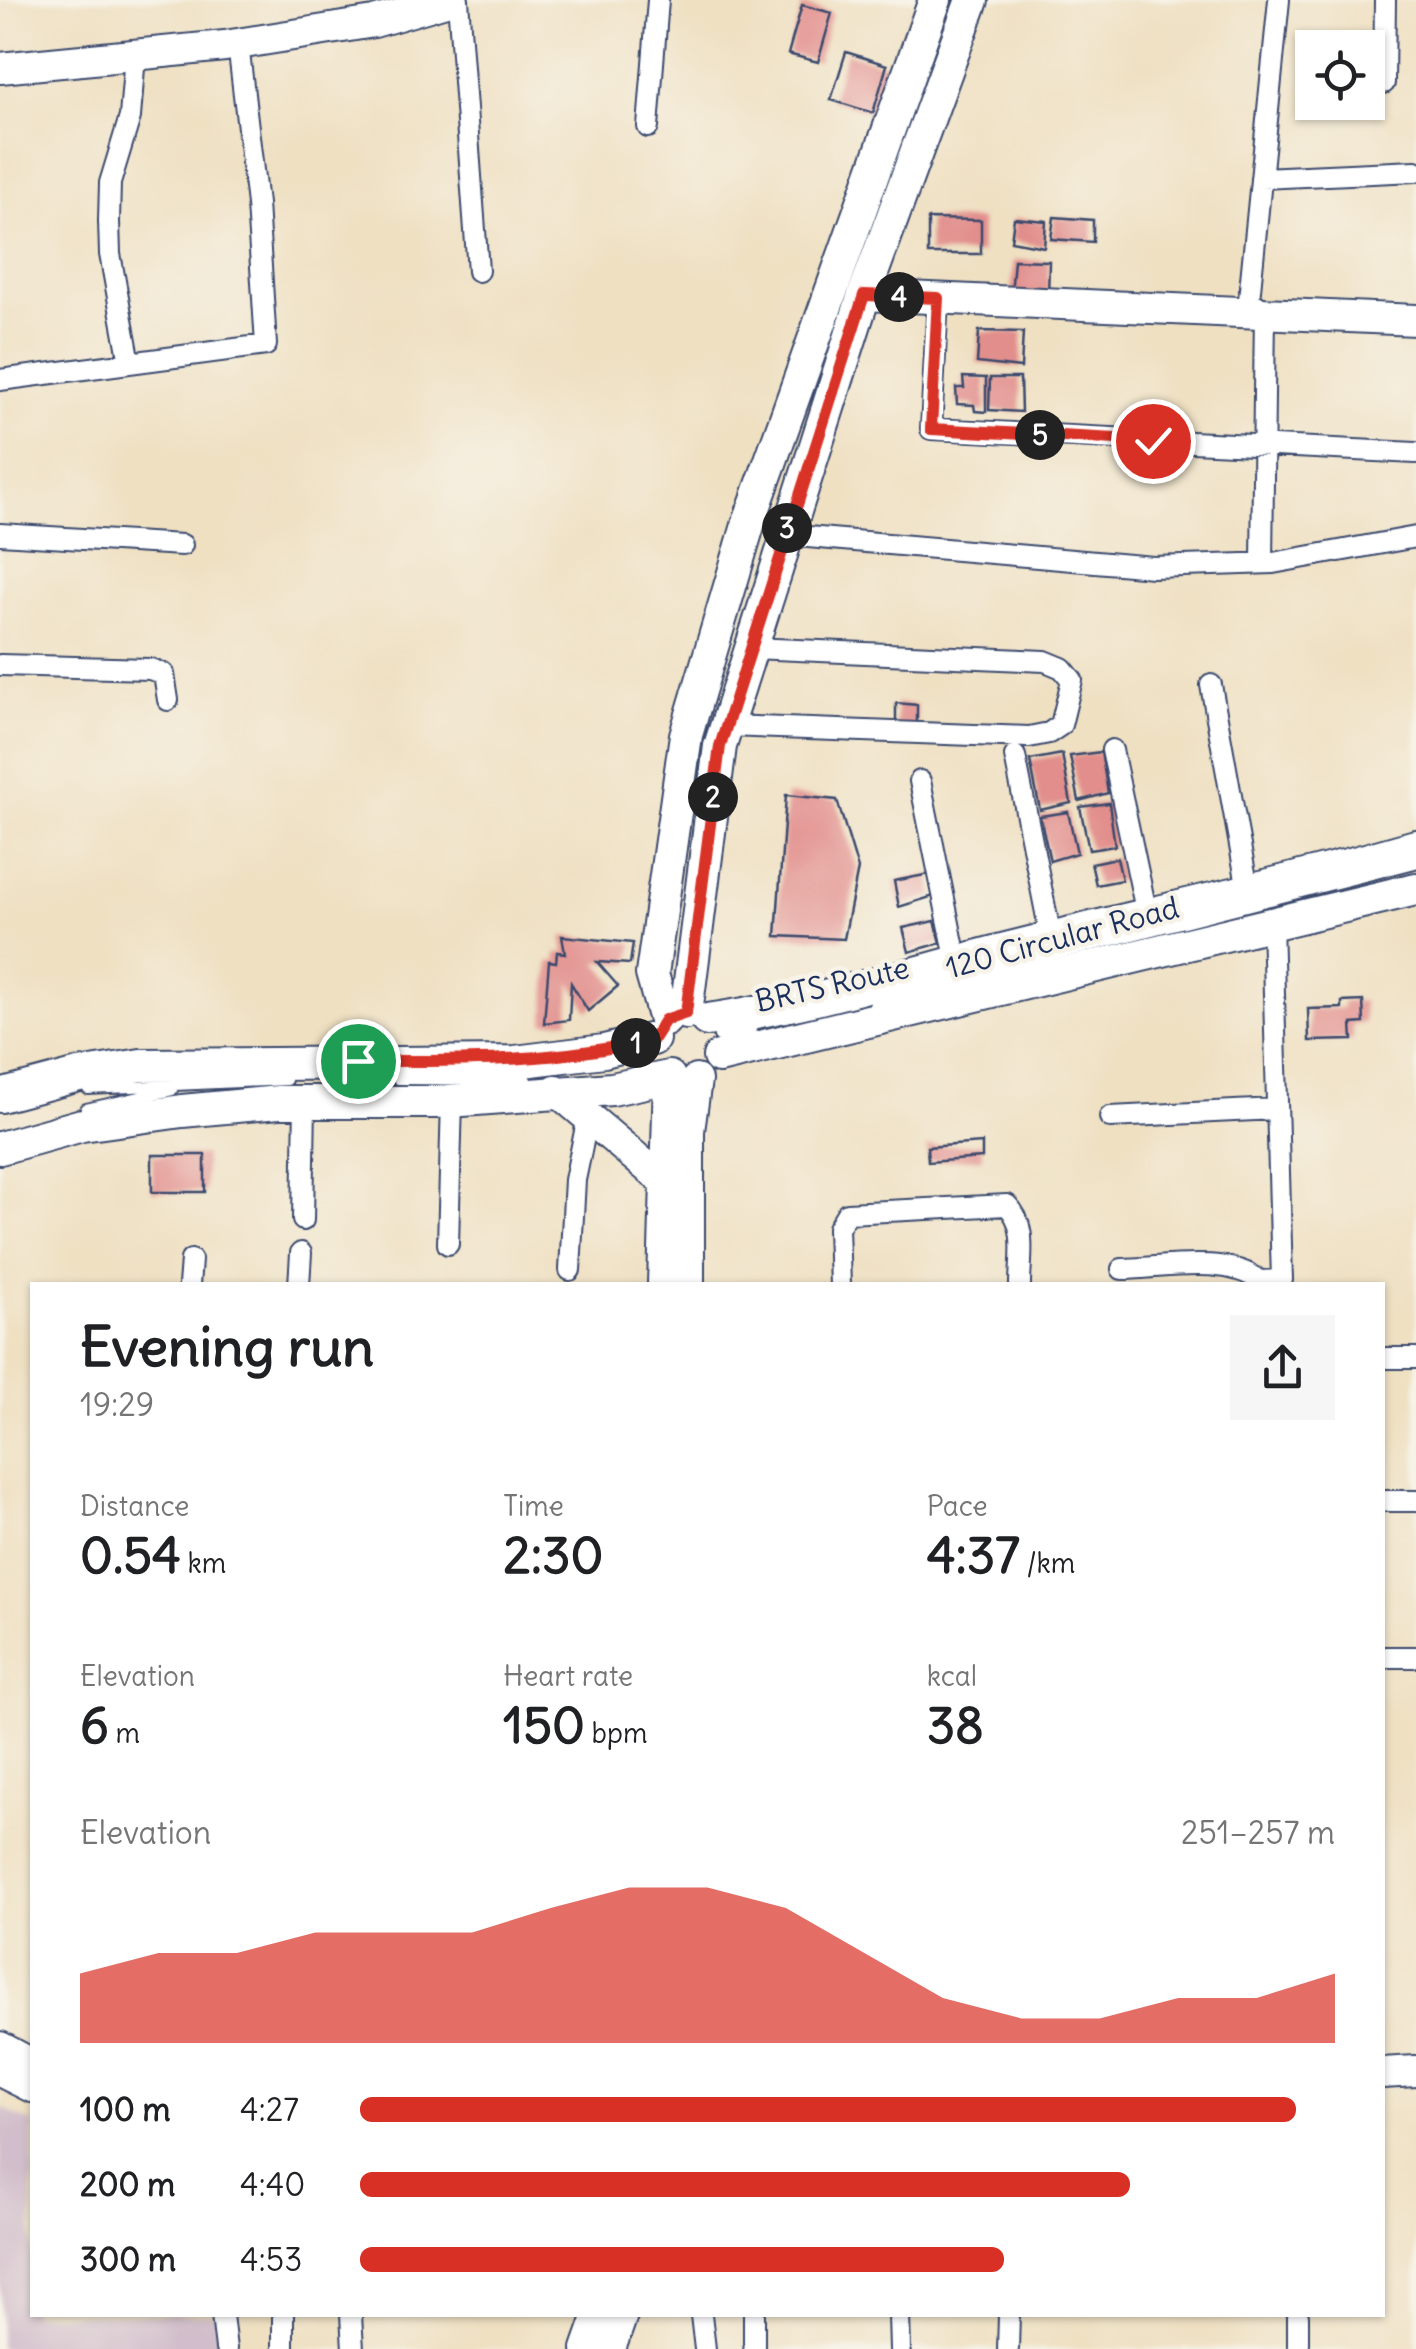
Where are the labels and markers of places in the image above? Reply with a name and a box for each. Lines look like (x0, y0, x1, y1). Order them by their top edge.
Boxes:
pin: 4 (874, 272, 924, 322)
pin (1111, 399, 1196, 484)
pin: 5 (1015, 410, 1065, 460)
pin: 3 (762, 503, 812, 553)
pin: 2 (688, 772, 738, 822)
pin: 1 (611, 1018, 661, 1068)
pin (316, 1019, 401, 1104)

